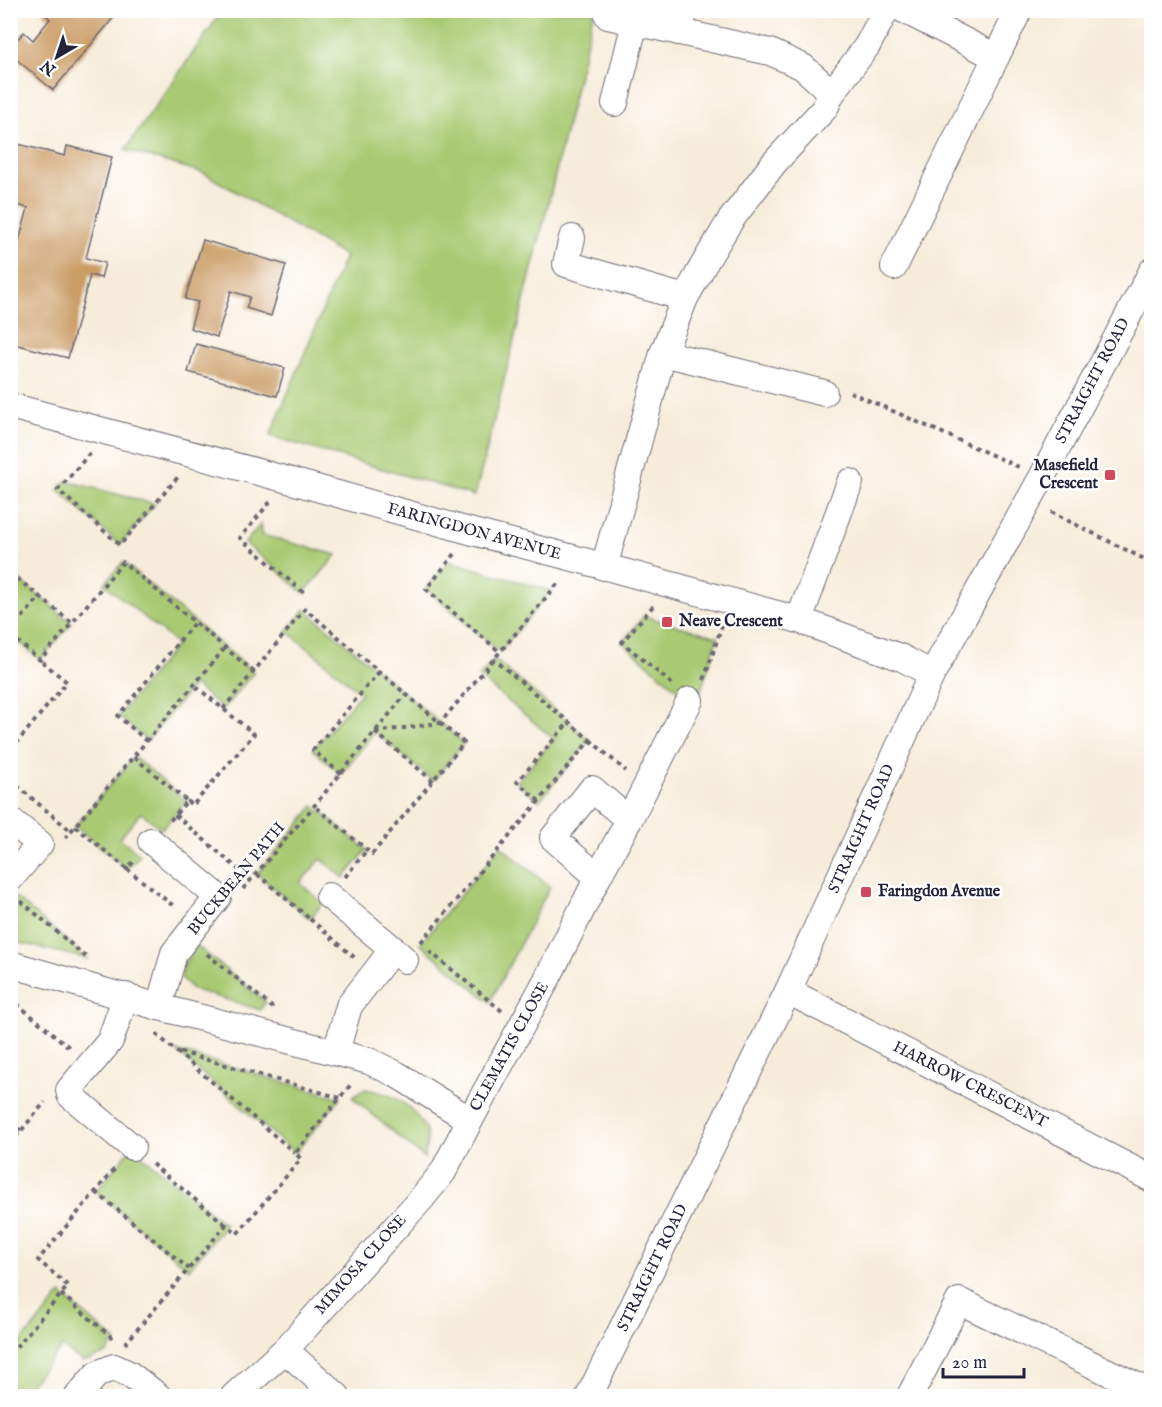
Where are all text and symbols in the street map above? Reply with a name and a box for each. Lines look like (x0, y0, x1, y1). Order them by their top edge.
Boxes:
north arrow (27, 27, 87, 87)
text: N (37, 55, 61, 80)
street label: STRAIGHT ROAD (1051, 315, 1135, 447)
place label: Masefield Crescent (1034, 456, 1099, 494)
marker: Masefield Crescent (1103, 468, 1117, 482)
street label: FARINGDON AVENUE (385, 499, 563, 565)
place label: Neave Crescent (678, 612, 783, 632)
marker: Neave Crescent (660, 615, 674, 629)
street label: STRAIGHT ROAD (825, 761, 900, 897)
street label: BUCKBEAN PATH (184, 818, 290, 940)
place label: Faringdon Avenue (878, 882, 1001, 902)
marker: Faringdon Avenue (859, 885, 873, 899)
street label: CLEMATIS CLOSE (466, 979, 554, 1115)
street label: HARROW CRESCENT (889, 1037, 1051, 1133)
street label: STRAIGHT ROAD (613, 1201, 693, 1335)
street label: MIMOSA CLOSE (311, 1211, 411, 1319)
scale bar (943, 1341, 1024, 1379)
text: 20 m (952, 1352, 987, 1375)

